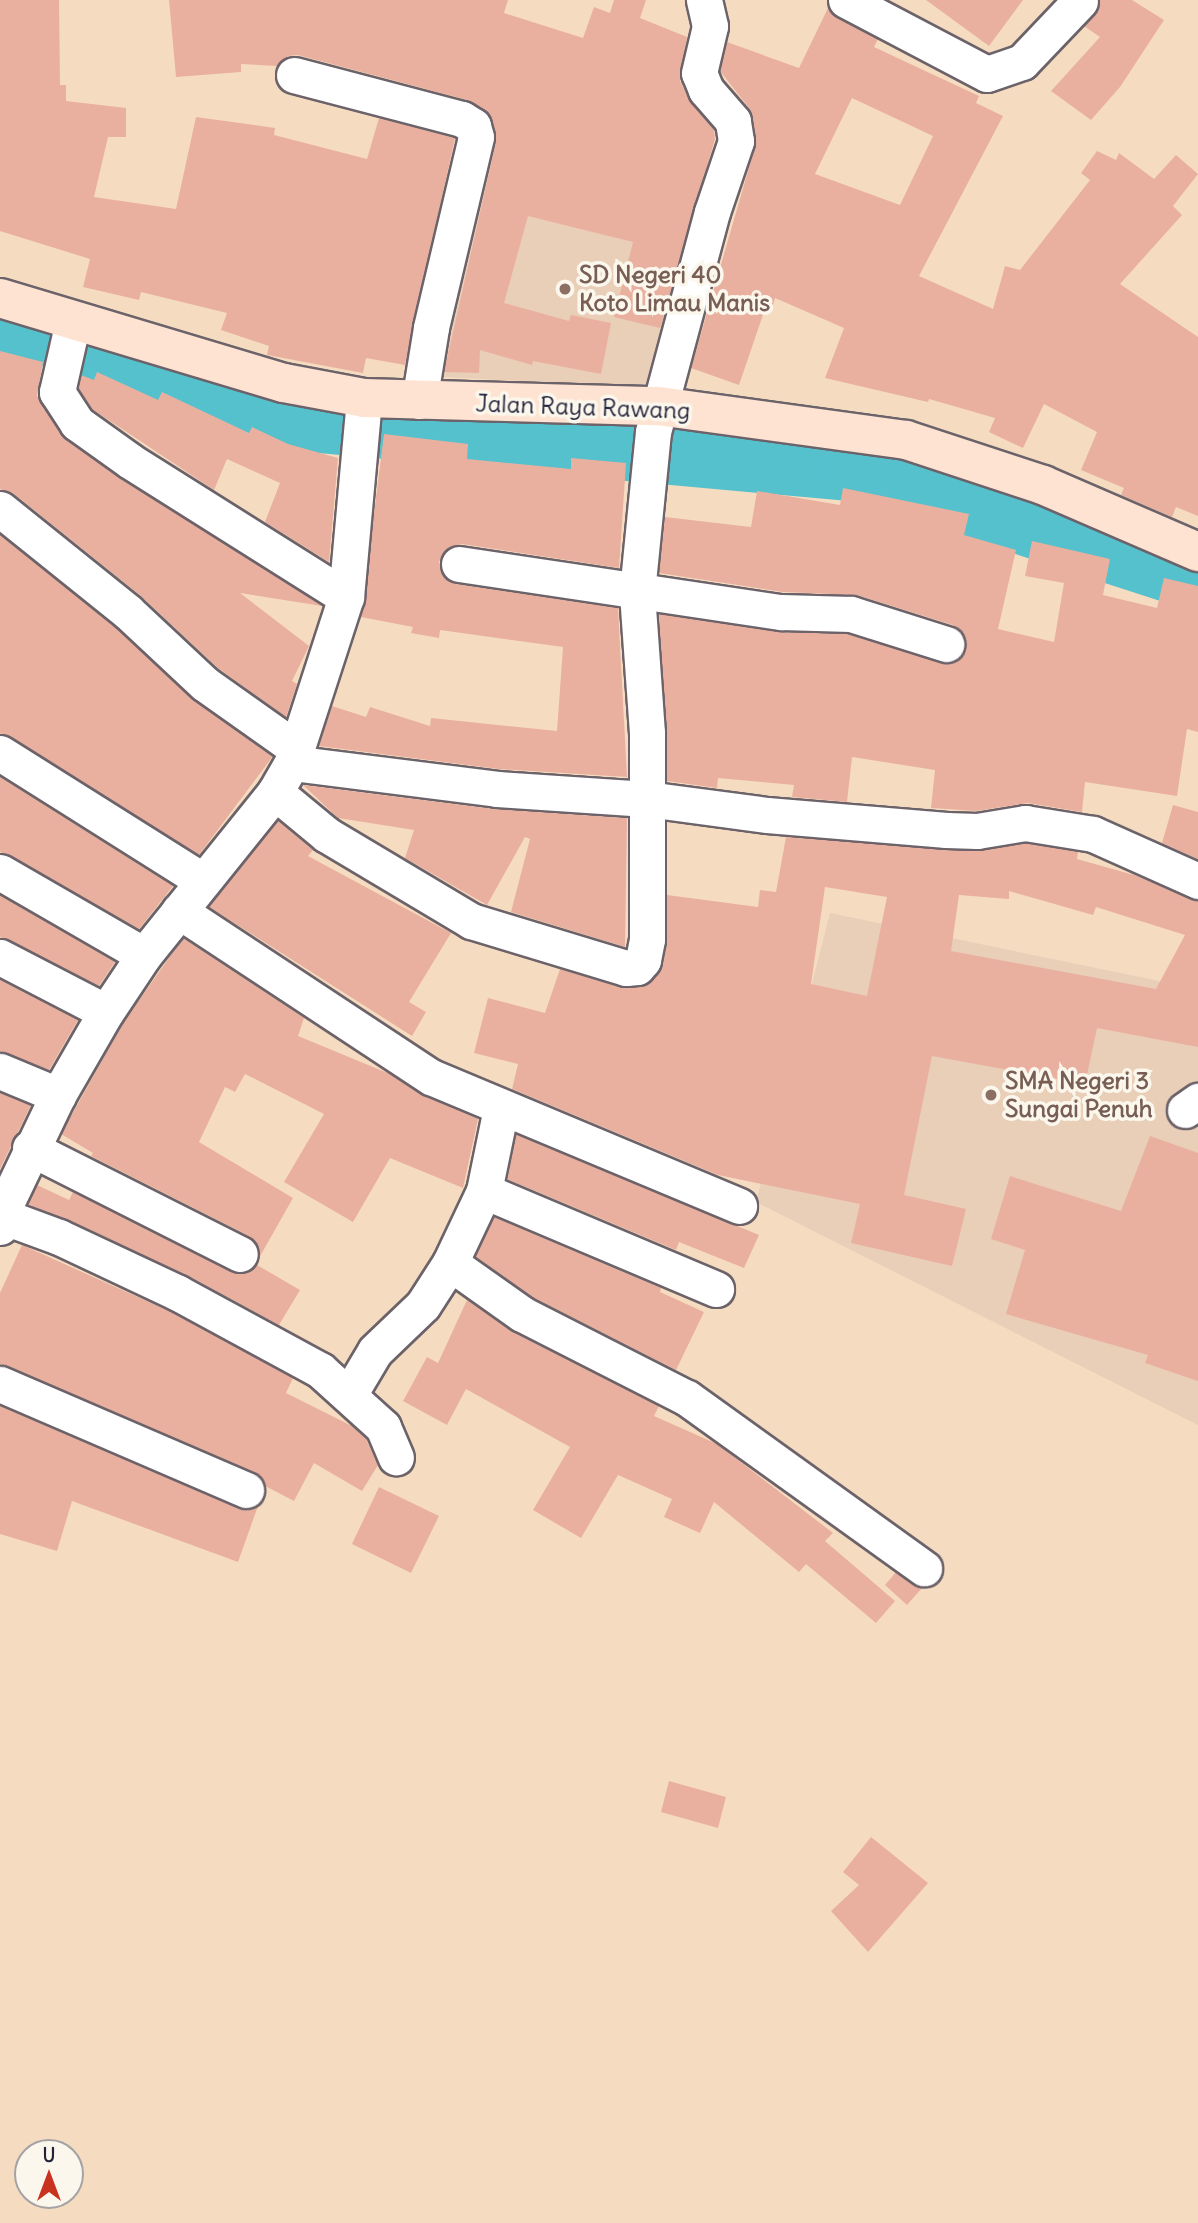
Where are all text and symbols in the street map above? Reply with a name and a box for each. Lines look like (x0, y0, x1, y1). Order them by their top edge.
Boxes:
place label: SD Negeri 40 Koto Limau Manis (579, 261, 770, 317)
marker: SD Negeri 40 Koto Limau Manis (557, 281, 573, 297)
street label: Jalan Raya Rawang (475, 389, 691, 425)
place label: SMA Negeri 3 Sungai Penuh (1005, 1067, 1153, 1123)
marker: SMA Negeri 3 Sungai Penuh (983, 1087, 999, 1103)
north arrow (14, 2139, 84, 2209)
text: U (43, 2143, 55, 2167)

